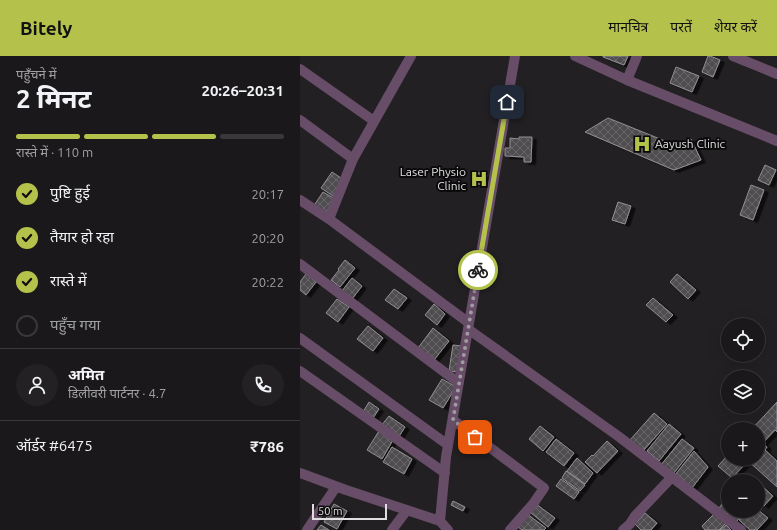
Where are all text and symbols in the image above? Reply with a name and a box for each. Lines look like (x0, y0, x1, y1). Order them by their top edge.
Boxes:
text: Bitely (20, 17, 72, 39)
text: मानचित्र (608, 19, 648, 35)
text: परतें (670, 19, 692, 35)
text: शेयर करें (714, 19, 757, 35)
text: पहुँचने में (16, 67, 57, 81)
text: 20:26–20:31 (201, 82, 284, 99)
text: 2 मिनट (16, 84, 91, 113)
pin (490, 85, 524, 119)
icon: home (496, 91, 518, 113)
hospital icon: Aayush Clinic (632, 134, 652, 154)
place label: Aayush Clinic (655, 137, 726, 150)
text: रास्ते में · 110 m (16, 145, 93, 159)
place label: Laser Physio Clinic (400, 165, 466, 192)
hospital icon: Laser Physio Clinic (469, 169, 489, 189)
icon: check (16, 183, 38, 205)
text: पुष्टि हुई (50, 184, 90, 201)
text: 20:17 (251, 187, 284, 201)
icon: check (16, 227, 38, 249)
text: तैयार हो रहा (50, 228, 114, 245)
text: 20:20 (251, 231, 284, 245)
courier (458, 250, 498, 290)
icon: bike (467, 259, 489, 281)
icon: check (16, 271, 38, 293)
text: रास्ते में (50, 272, 87, 289)
text: 20:22 (251, 275, 284, 289)
text: पहुँच गया (50, 316, 100, 333)
map controls (721, 318, 765, 518)
button: locate (721, 318, 765, 362)
button: person (16, 364, 58, 406)
button: phone (242, 364, 284, 406)
text: अमित (68, 366, 104, 383)
button: layers (721, 370, 765, 414)
text: डिलीवरी पार्टनर · 4.7 (68, 386, 166, 400)
pin (458, 420, 492, 454)
button: + (721, 422, 765, 466)
icon: bag (464, 426, 486, 448)
text: ऑर्डर #6475 (16, 437, 93, 454)
text: ₹786 (250, 438, 284, 455)
button: − (721, 474, 765, 518)
scale bar (312, 502, 387, 521)
text: 50 m (318, 505, 342, 517)

